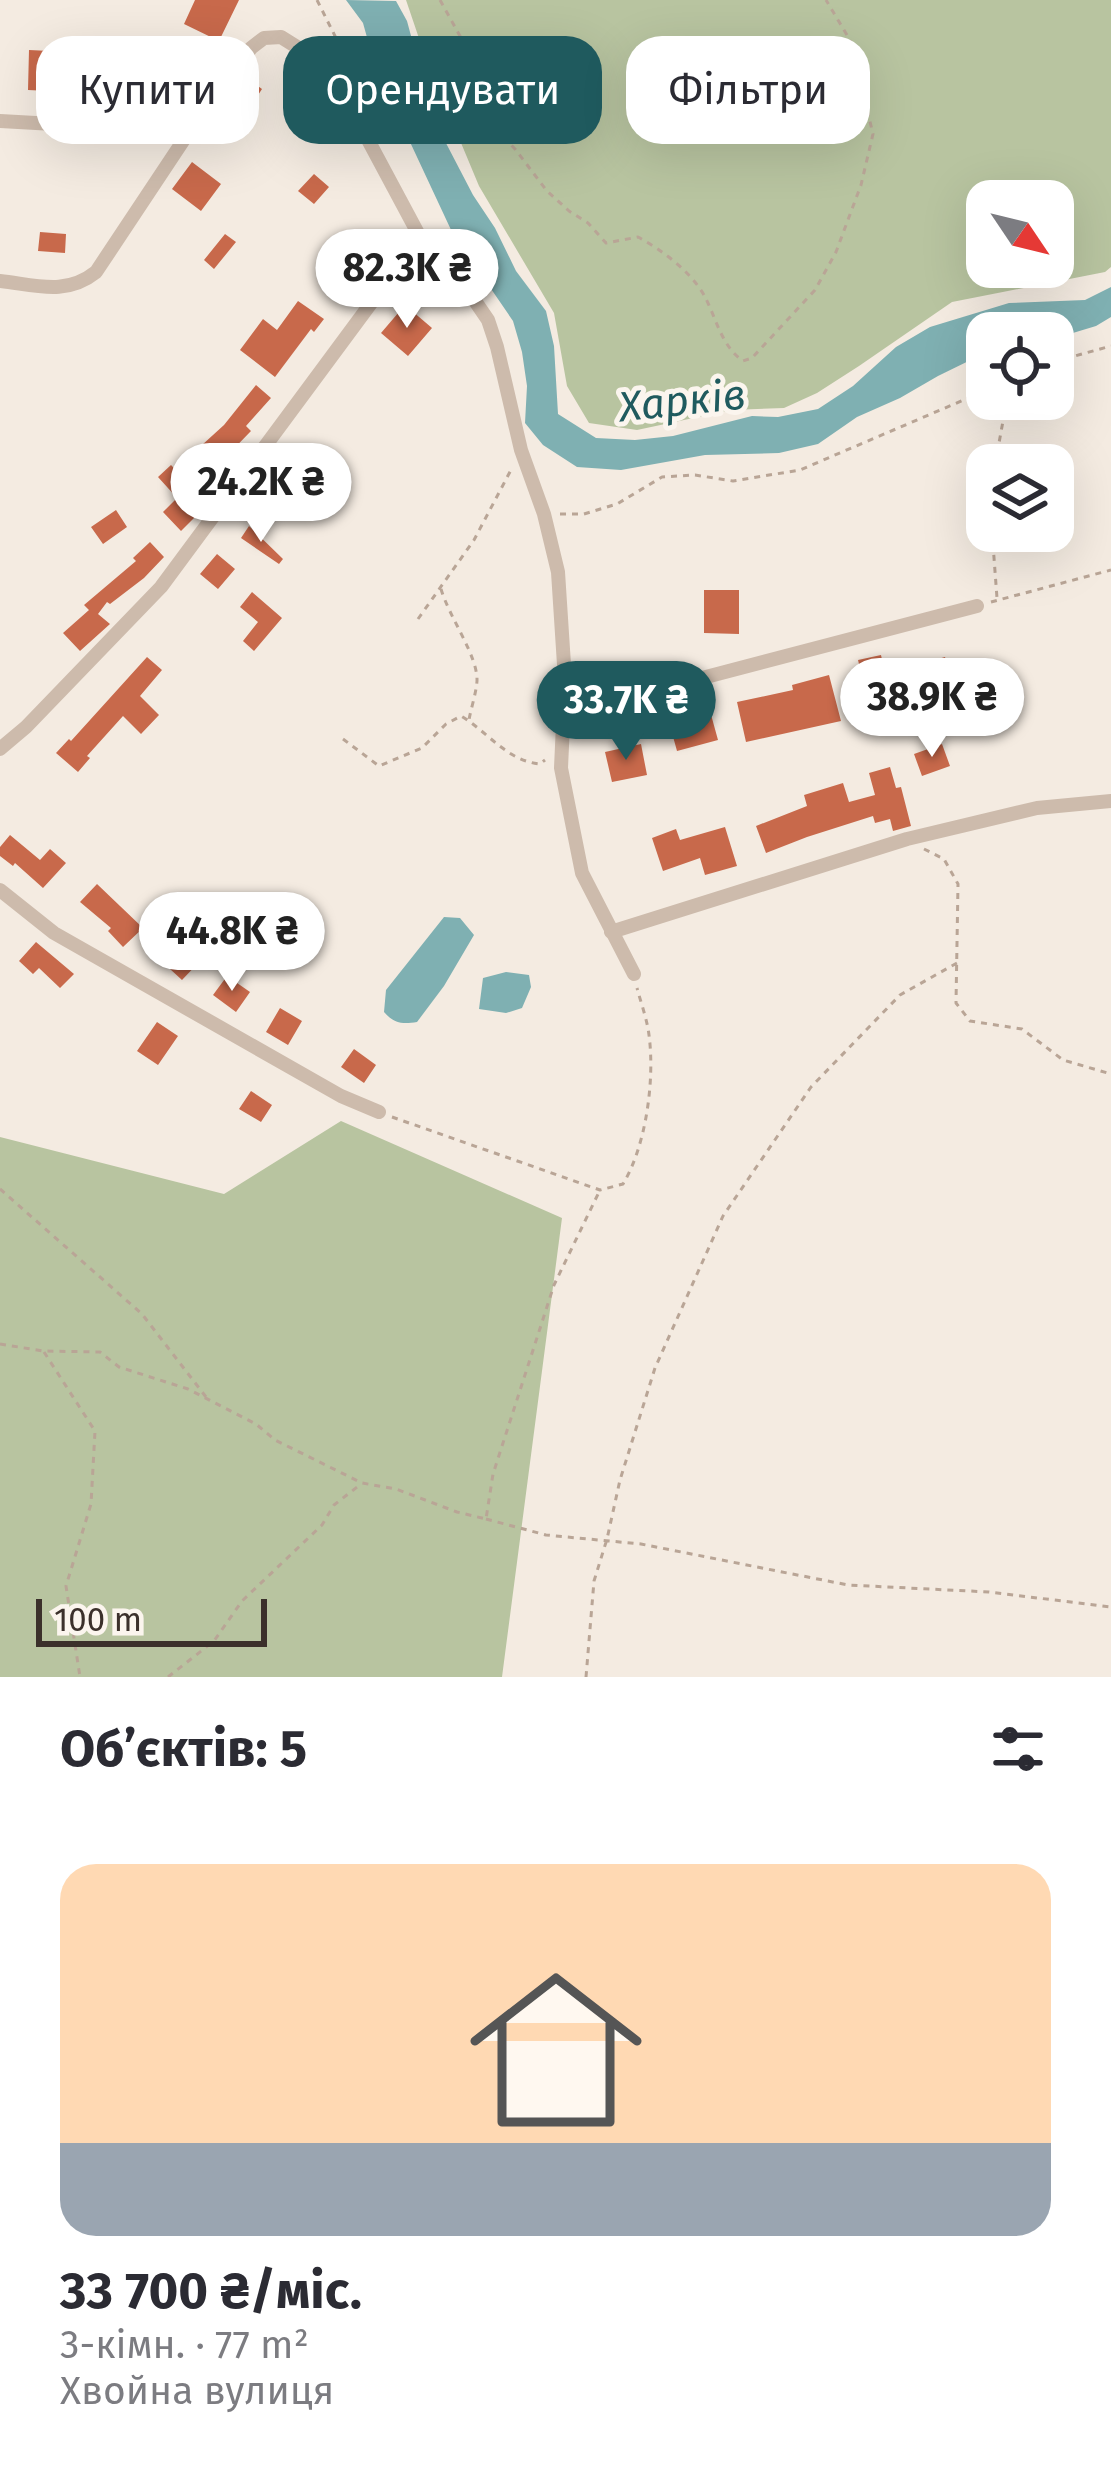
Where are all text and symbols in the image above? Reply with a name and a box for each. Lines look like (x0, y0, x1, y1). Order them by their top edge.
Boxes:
chip: Купити (36, 36, 259, 144)
chip: Орендувати (283, 36, 602, 144)
chip: Фільтри (626, 36, 870, 144)
north arrow (966, 180, 1074, 288)
map controls (966, 180, 1074, 552)
pin: 82.3K ₴ (296, 229, 518, 331)
text: 82.3K ₴ (342, 245, 472, 291)
button: locate (966, 312, 1074, 420)
water label: Харків (614, 370, 748, 433)
pin: 24.2K ₴ (150, 443, 372, 545)
button: layers (966, 444, 1074, 552)
text: 24.2K ₴ (198, 459, 324, 505)
pin: 38.9K ₴ (821, 658, 1043, 760)
pin: 33.7K ₴ (515, 661, 737, 763)
text: 38.9K ₴ (867, 674, 997, 720)
text: 33.7K ₴ (564, 677, 688, 723)
pin: 44.8K ₴ (121, 892, 343, 994)
text: 44.8K ₴ (166, 908, 298, 954)
scale bar (36, 1593, 267, 1646)
text: 100 m (54, 1600, 142, 1640)
icon: filters (985, 1716, 1051, 1782)
text: Об’єктів: 5 (60, 1718, 307, 1780)
icon: home (448, 1942, 664, 2158)
text: 33 700 ₴/міс. (60, 2260, 362, 2322)
text: 3-кімн. · 77 m² (60, 2322, 309, 2368)
text: Хвойна вулиця (60, 2368, 334, 2414)

